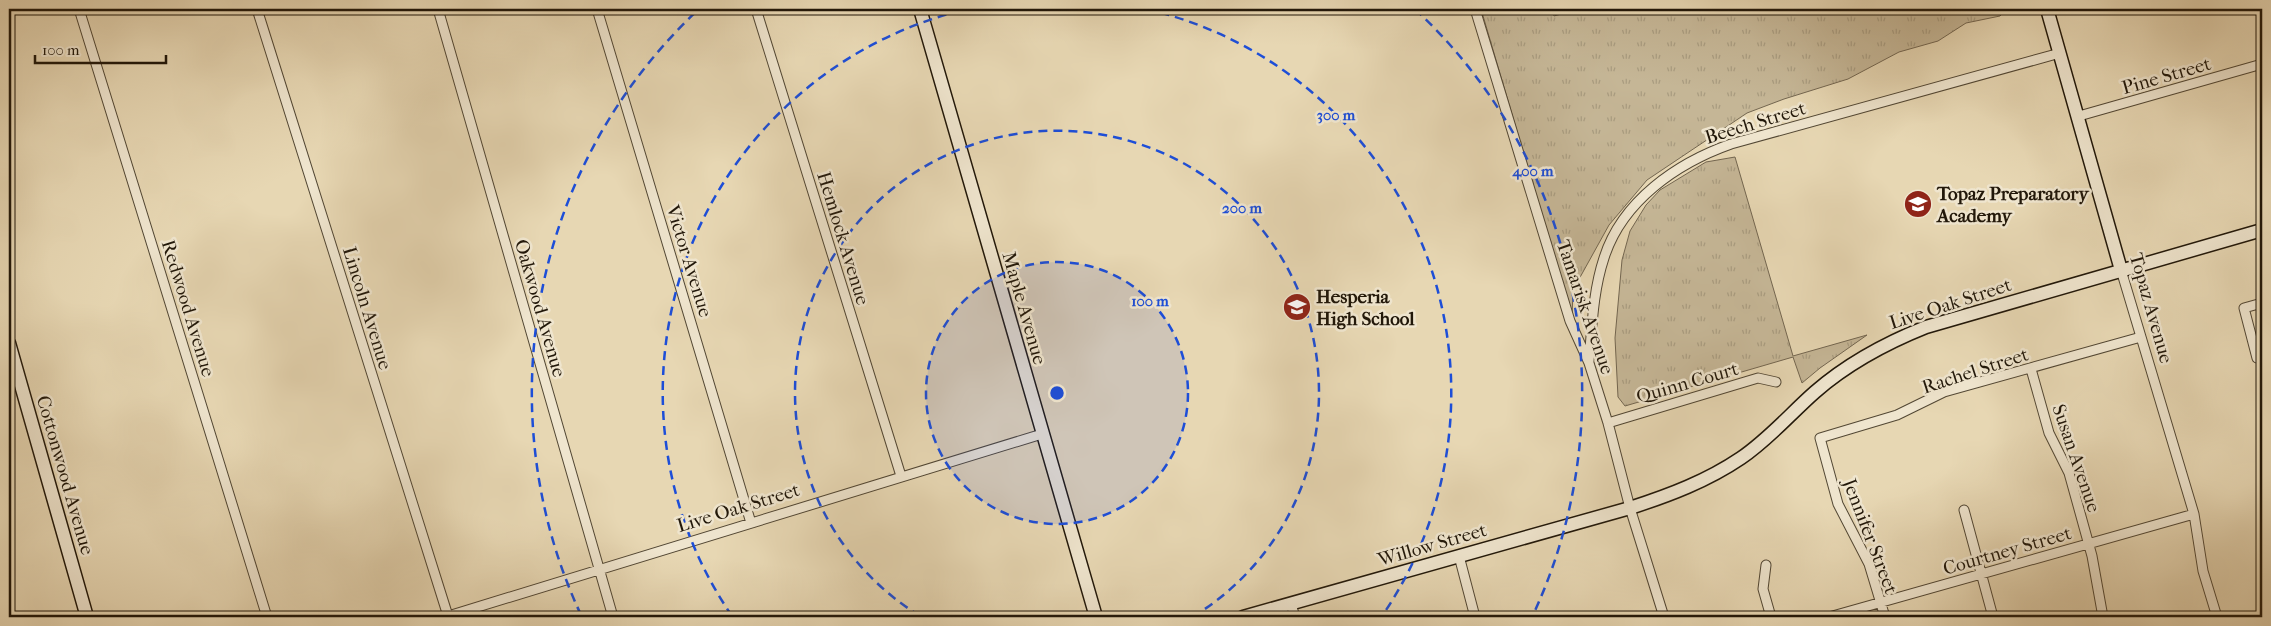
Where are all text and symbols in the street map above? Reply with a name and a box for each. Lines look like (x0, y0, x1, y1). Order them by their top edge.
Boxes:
scale bar (35, 32, 166, 64)
text: 100 m (42, 41, 80, 59)
street label: Pine Street (2119, 53, 2214, 99)
street label: Beech Street (1702, 97, 1809, 149)
text: 300 m (1317, 106, 1356, 124)
text: 400 m (1511, 162, 1554, 180)
street label: Hemlock Avenue (812, 169, 874, 308)
place label: Topaz Preparatory Academy (1936, 183, 2089, 227)
school or university icon: Topaz Preparatory Academy (1903, 189, 1933, 219)
text: 200 m (1222, 199, 1262, 217)
street label: Victor Avenue (661, 202, 717, 320)
street label: Redwood Avenue (157, 237, 219, 379)
street label: Oakwood Avenue (510, 237, 570, 380)
street label: Tamarisk Avenue (1552, 237, 1618, 377)
street label: Lincoln Avenue (338, 244, 396, 372)
street label: Maple Avenue (997, 249, 1051, 367)
street label: Topaz Avenue (2125, 251, 2177, 366)
street label: Live Oak Street (1886, 274, 2014, 334)
place label: Hesperia High School (1316, 286, 1415, 330)
text: 100 m (1131, 292, 1169, 310)
school or university icon: Hesperia High School (1282, 292, 1312, 322)
street label: Rachel Street (1919, 343, 2031, 398)
street label: Quinn Court (1634, 358, 1741, 408)
centre of rings (1048, 384, 1066, 402)
street label: Cottonwood Avenue (32, 393, 98, 558)
street label: Susan Avenue (2047, 401, 2105, 515)
street label: Jennifer Street (1837, 474, 1902, 597)
street label: Live Oak Street (674, 479, 803, 537)
street label: Willow Street (1374, 519, 1489, 571)
street label: Courtney Street (1941, 522, 2074, 580)

